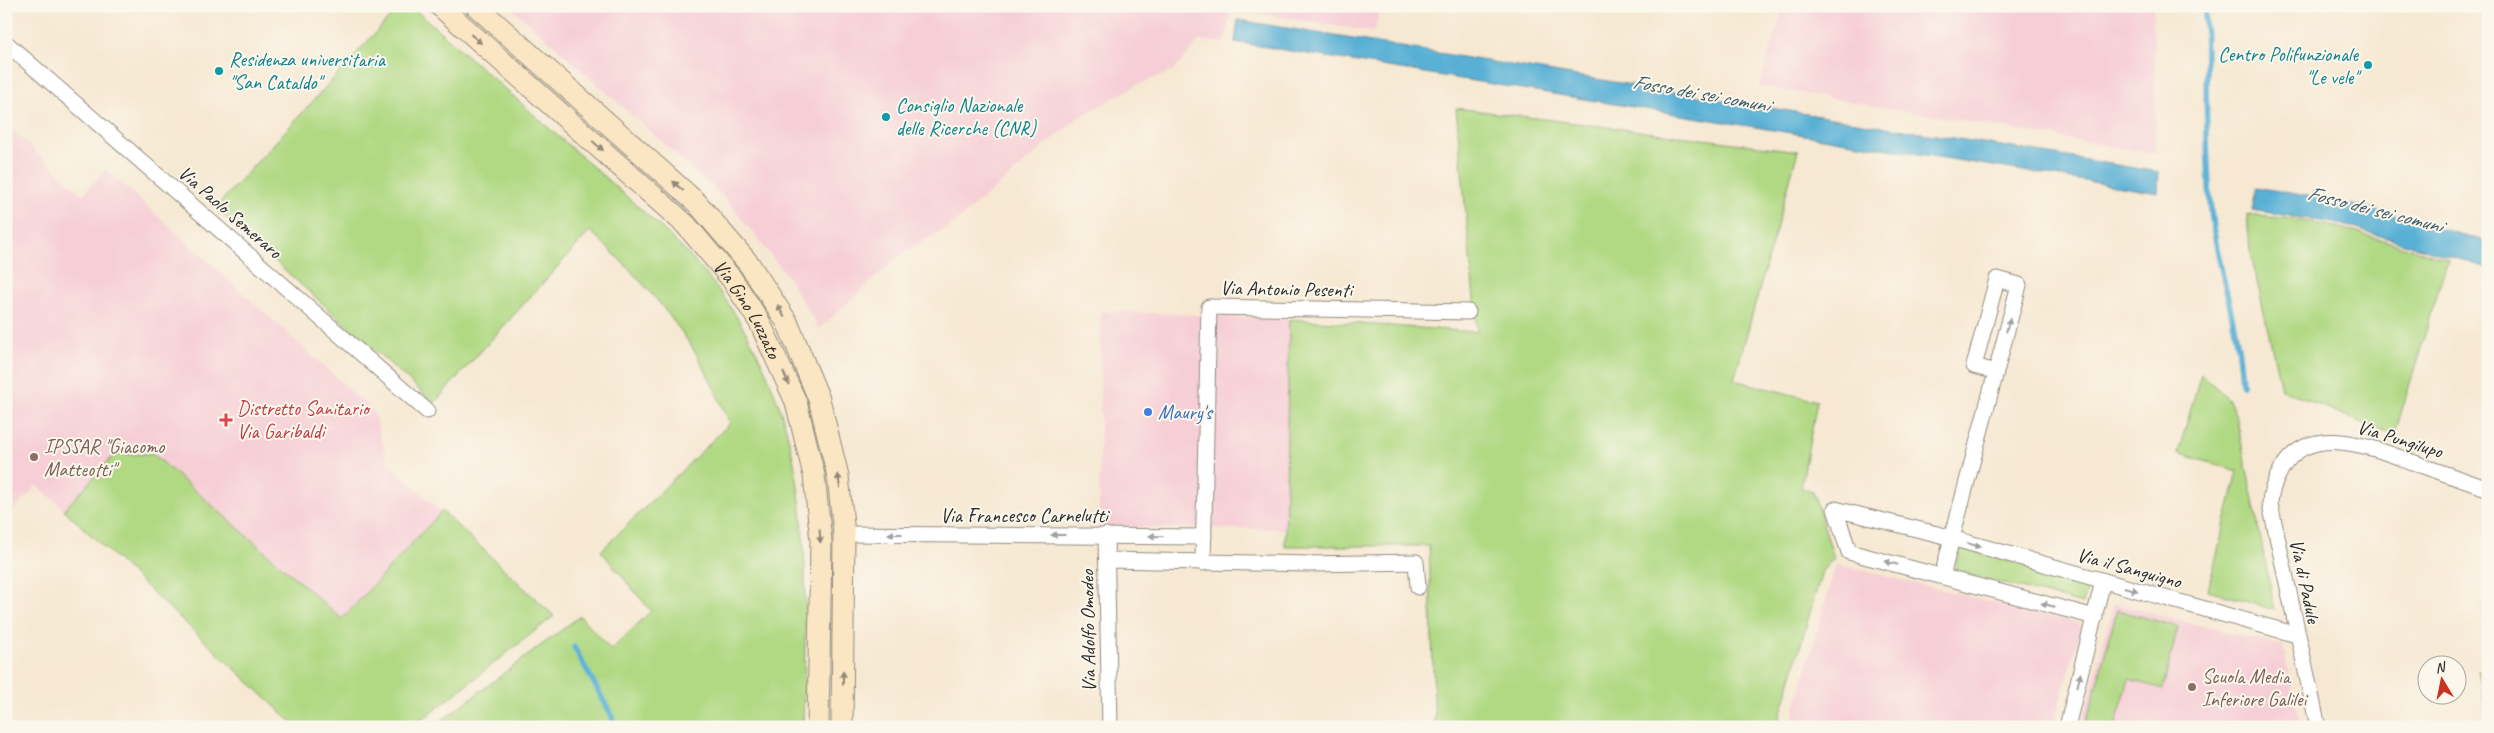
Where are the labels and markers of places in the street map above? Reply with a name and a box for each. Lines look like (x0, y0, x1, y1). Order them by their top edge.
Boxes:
place label: Centro Polifunzionale "Le vele" (2218, 42, 2362, 90)
place label: Residenza universitaria "San Cataldo" (229, 47, 387, 95)
marker: Centro Polifunzionale "Le vele" (2362, 59, 2374, 71)
marker: Residenza universitaria "San Cataldo" (213, 65, 225, 77)
place label: Consiglio Nazionale delle Ricerche (CNR) (896, 93, 1037, 141)
marker: Consiglio Nazionale delle Ricerche (CNR) (880, 111, 892, 123)
place label: Distretto Sanitario Via Garibaldi (237, 396, 371, 444)
place label: Maury's (1158, 400, 1214, 425)
marker: Maury's (1142, 406, 1154, 418)
marker: Distretto Sanitario Via Garibaldi (219, 413, 233, 427)
place label: IPSSAR "Giacomo Matteotti" (44, 434, 165, 482)
marker: IPSSAR "Giacomo Matteotti" (28, 451, 40, 463)
place label: Scuola Media Inferiore Galilei (2202, 664, 2308, 712)
marker: Scuola Media Inferiore Galilei (2186, 681, 2198, 693)

